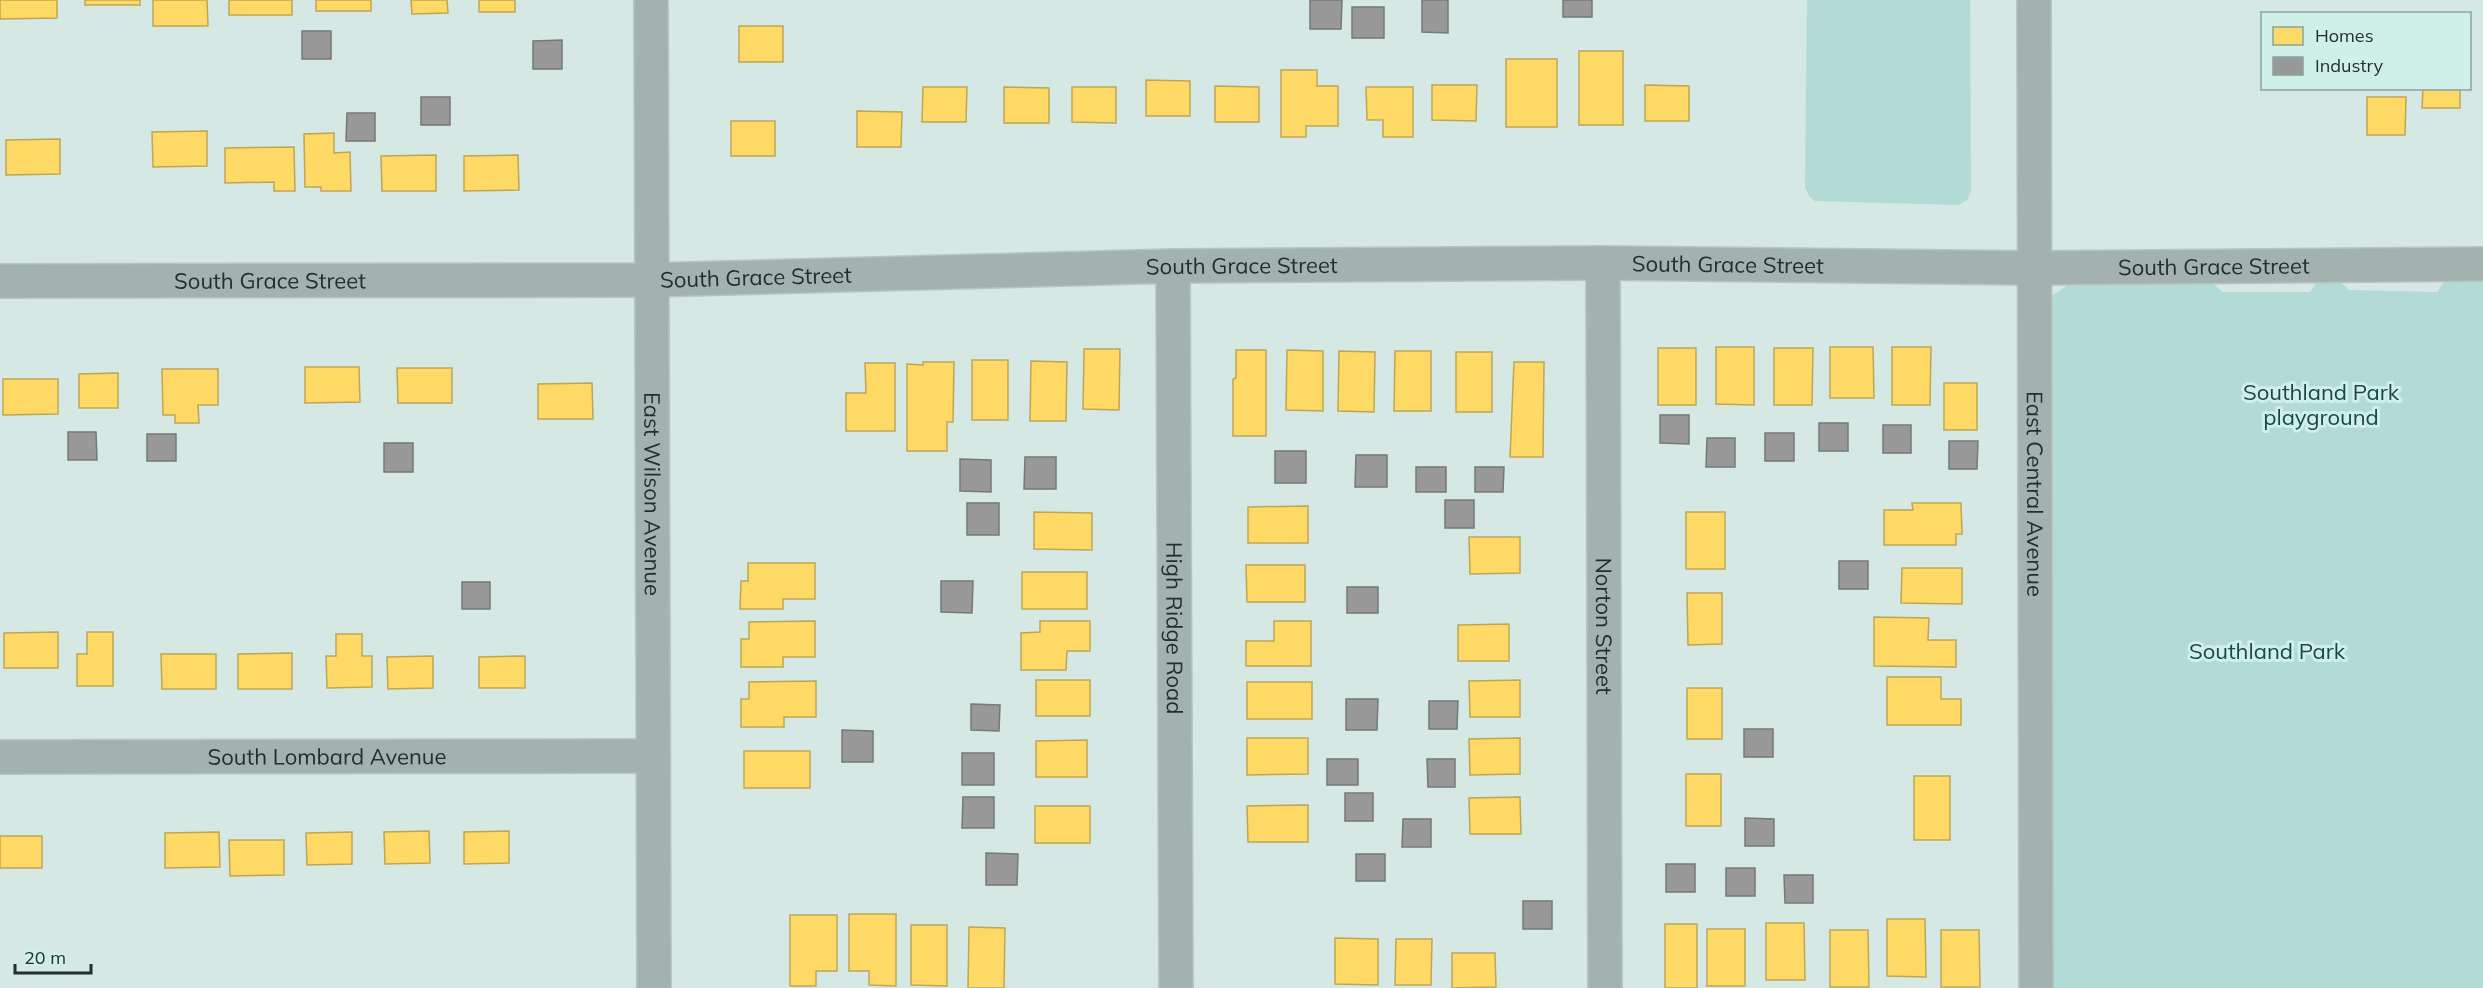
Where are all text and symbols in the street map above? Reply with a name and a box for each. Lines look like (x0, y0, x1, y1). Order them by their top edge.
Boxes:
legend (2261, 12, 2471, 90)
text: Homes (2315, 24, 2374, 47)
text: Industry (2315, 54, 2384, 77)
street label: South Grace Street (1632, 249, 1824, 280)
street label: South Grace Street (1146, 251, 1338, 281)
street label: South Grace Street (2118, 252, 2310, 281)
street label: South Grace Street (660, 261, 852, 294)
street label: South Grace Street (174, 266, 366, 295)
park label: Southland Park playground (2243, 378, 2400, 431)
street label: East Central Avenue (2021, 391, 2049, 597)
street label: East Wilson Avenue (638, 392, 667, 596)
street label: High Ridge Road (1160, 542, 1189, 714)
street label: Norton Street (1590, 557, 1618, 695)
park label: Southland Park (2189, 637, 2346, 665)
street label: South Lombard Avenue (207, 742, 447, 771)
scale bar (15, 937, 92, 975)
text: 20 m (24, 946, 66, 969)

